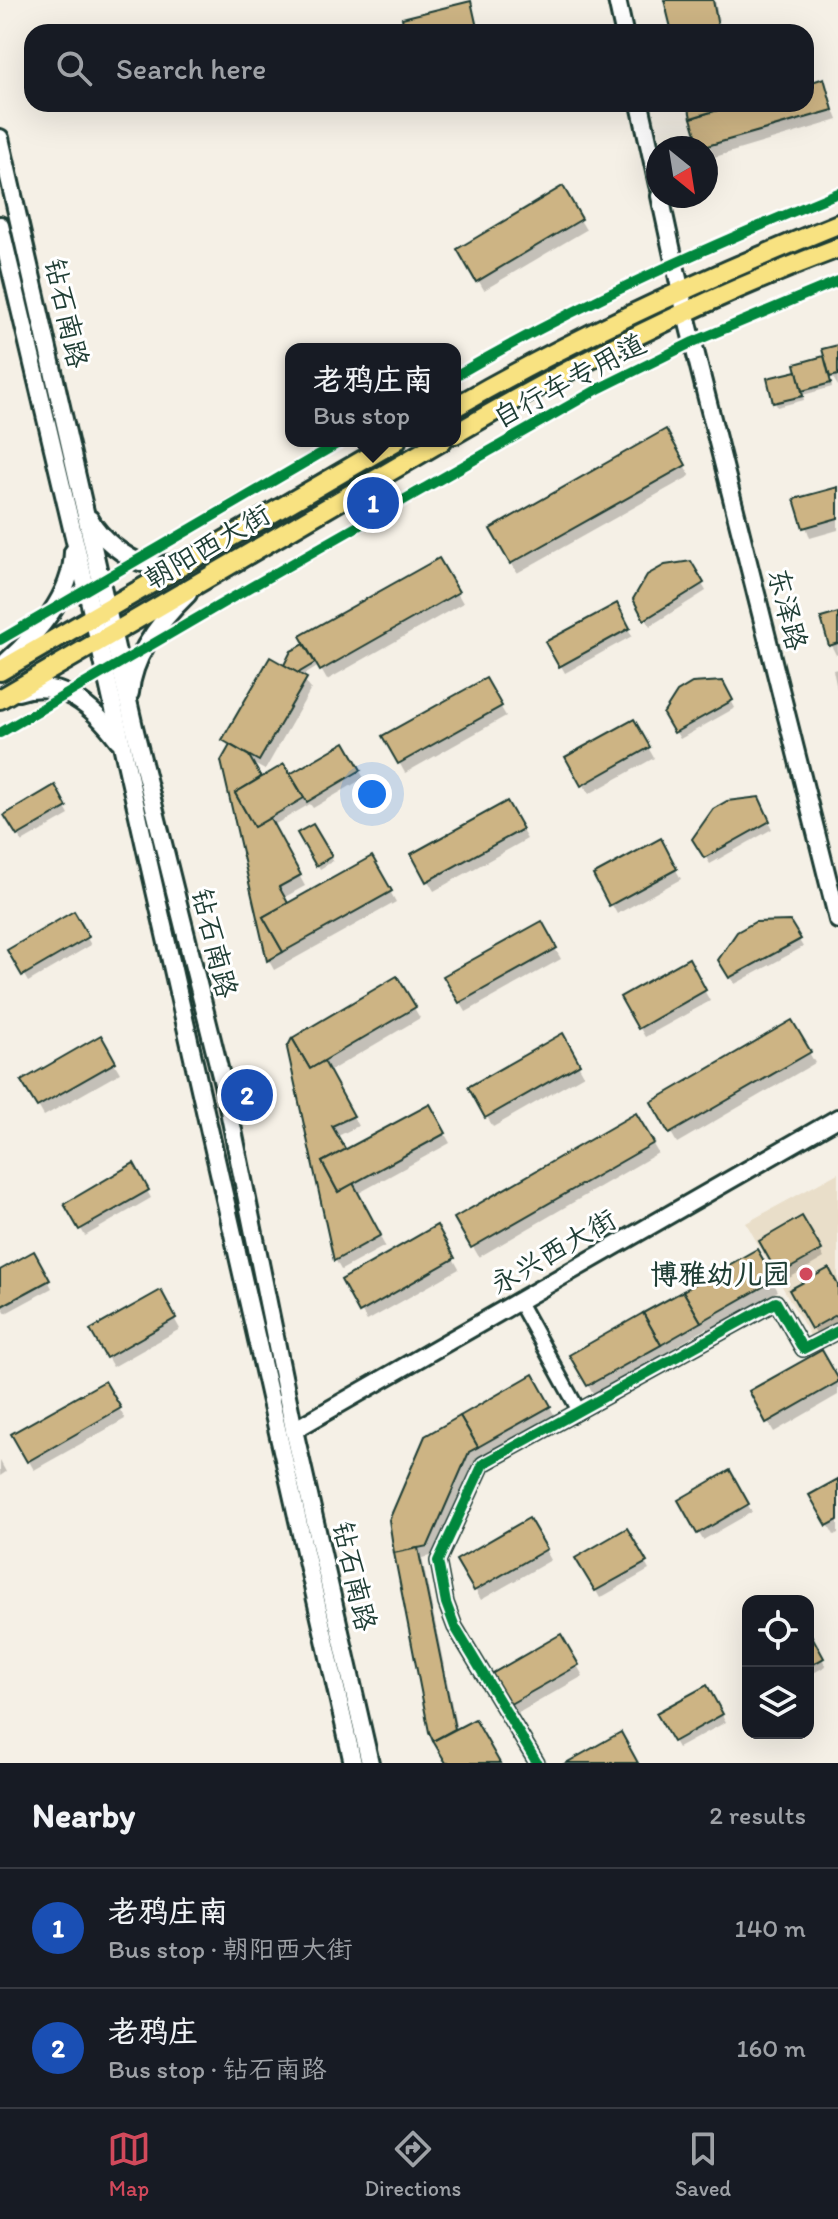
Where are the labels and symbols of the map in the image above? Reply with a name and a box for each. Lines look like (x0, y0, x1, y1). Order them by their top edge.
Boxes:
north arrow (646, 136, 718, 208)
street label: 钻石南路 (38, 255, 96, 371)
street label: 自行车专用道 (487, 326, 651, 434)
pin: 1 (347, 473, 399, 533)
street label: 朝阳西大街 (138, 496, 276, 596)
street label: 东泽路 (761, 564, 815, 654)
your location (352, 774, 392, 814)
street label: 钻石南路 (185, 885, 245, 1001)
pin: 2 (221, 1065, 273, 1125)
street label: 永兴西大街 (484, 1201, 622, 1301)
place label: 博雅幼儿园 (650, 1257, 790, 1291)
marker: 博雅幼儿园 (797, 1265, 815, 1283)
street label: 钻石南路 (326, 1518, 384, 1634)

